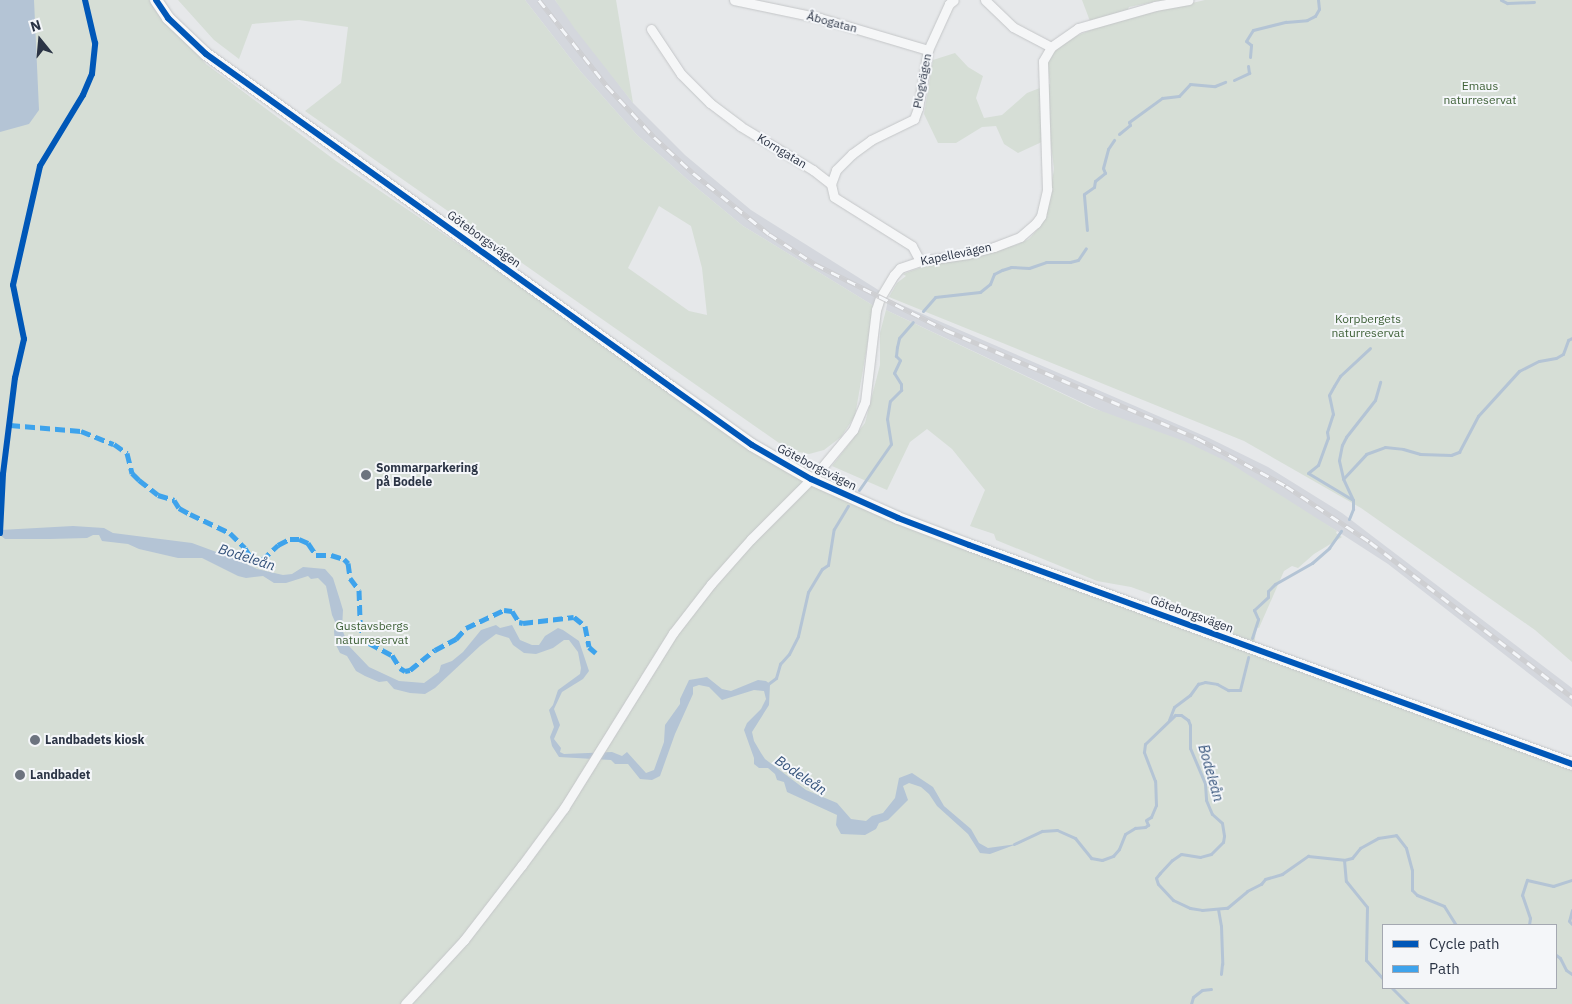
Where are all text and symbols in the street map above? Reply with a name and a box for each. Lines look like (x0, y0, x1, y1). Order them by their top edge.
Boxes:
street label: Åbogatan (805, 8, 859, 36)
north arrow (15, 15, 65, 65)
text: N (28, 16, 43, 36)
street label: Plogvägen (910, 52, 934, 110)
park label: Emaus naturreservat (1444, 79, 1516, 107)
street label: Korngatan (755, 131, 809, 171)
street label: Göteborgsvägen (444, 207, 524, 271)
street label: Kapellevägen (919, 239, 993, 269)
park label: Korpbergets naturreservat (1332, 312, 1404, 340)
street label: Göteborgsvägen (775, 441, 859, 493)
place label: Sommarparkering på Bodele (376, 461, 478, 489)
marker: Sommarparkering på Bodele (360, 469, 372, 481)
water label: Bodeleån (217, 540, 277, 574)
street label: Göteborgsvägen (1148, 592, 1236, 636)
park label: Gustavsbergs naturreservat (335, 619, 409, 647)
place label: Landbadets kiosk (45, 733, 144, 747)
marker: Landbadets kiosk (29, 734, 41, 746)
water label: Bodeleån (1195, 742, 1227, 804)
water label: Bodeleån (772, 752, 830, 798)
place label: Landbadet (30, 768, 90, 782)
marker: Landbadet (14, 769, 26, 781)
legend (1382, 924, 1557, 989)
text: Cycle path (1429, 934, 1500, 953)
text: Path (1429, 959, 1460, 978)

